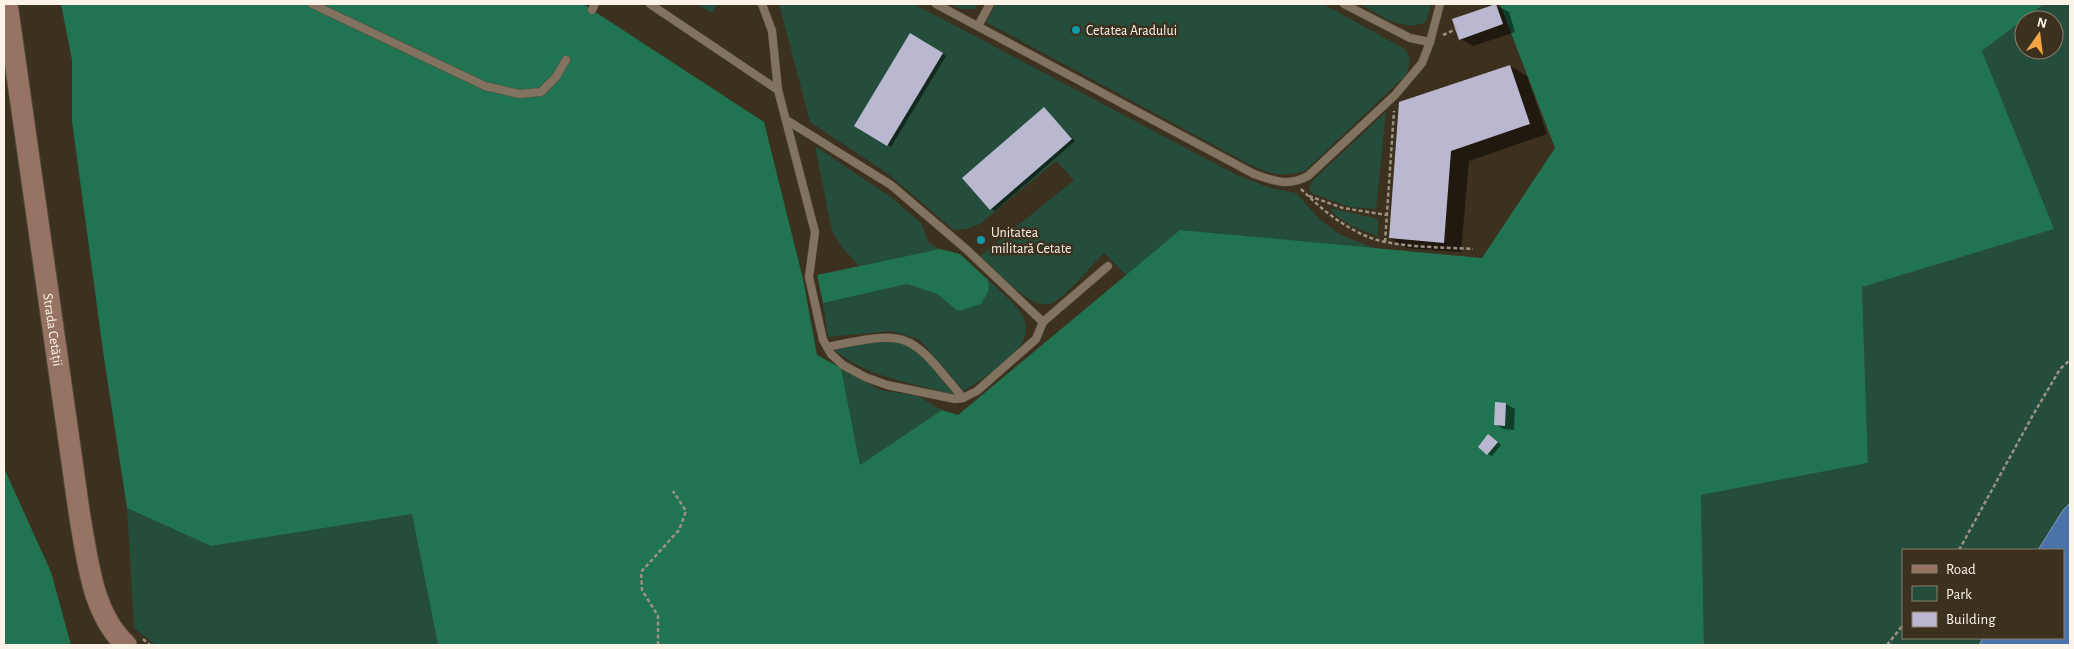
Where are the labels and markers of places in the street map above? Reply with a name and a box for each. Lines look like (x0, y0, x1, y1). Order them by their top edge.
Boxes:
marker: Cetatea Aradului (1070, 24, 1082, 36)
place label: Cetatea Aradului (1086, 24, 1177, 38)
place label: Unitatea militară Cetate (991, 226, 1072, 256)
marker: Unitatea militară Cetate (975, 234, 987, 246)

